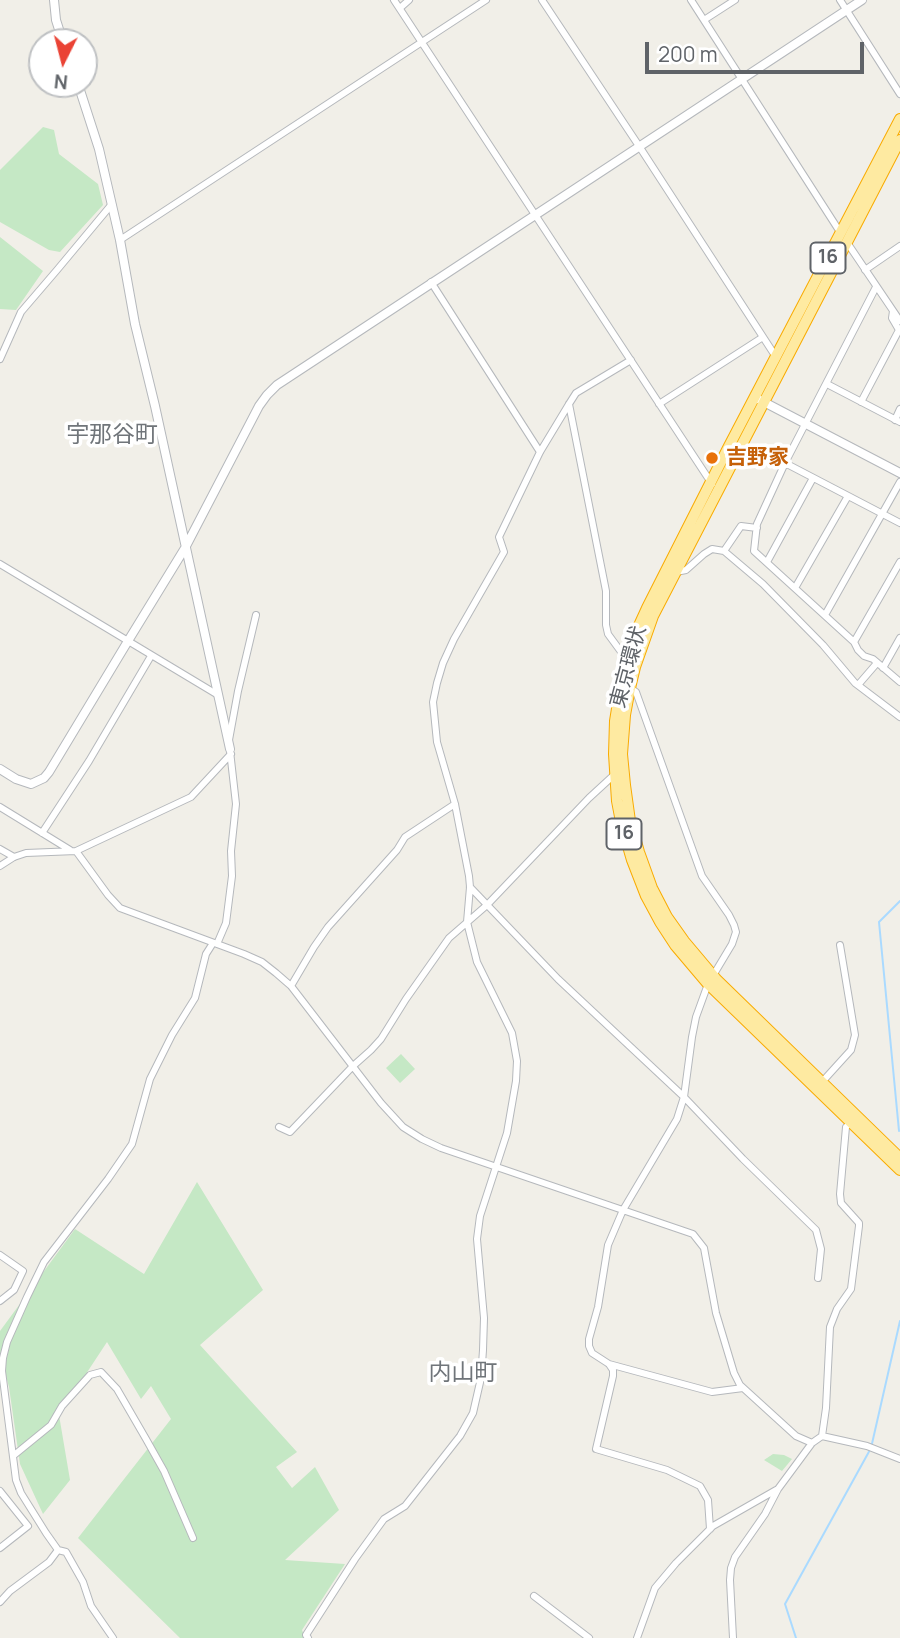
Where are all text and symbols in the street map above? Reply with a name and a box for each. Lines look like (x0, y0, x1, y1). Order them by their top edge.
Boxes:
north arrow (28, 28, 98, 98)
scale bar (648, 28, 867, 72)
text: 200 m (658, 40, 718, 68)
text: N (53, 68, 69, 96)
road number: 16 (810, 242, 846, 274)
district label: 宇那谷町 (66, 422, 158, 450)
place label: 吉野家 (726, 445, 789, 471)
marker: 吉野家 (704, 450, 720, 466)
street label: 東京環状 (606, 623, 652, 711)
road number: 16 (606, 818, 642, 849)
district label: 内山町 (429, 1360, 497, 1388)

